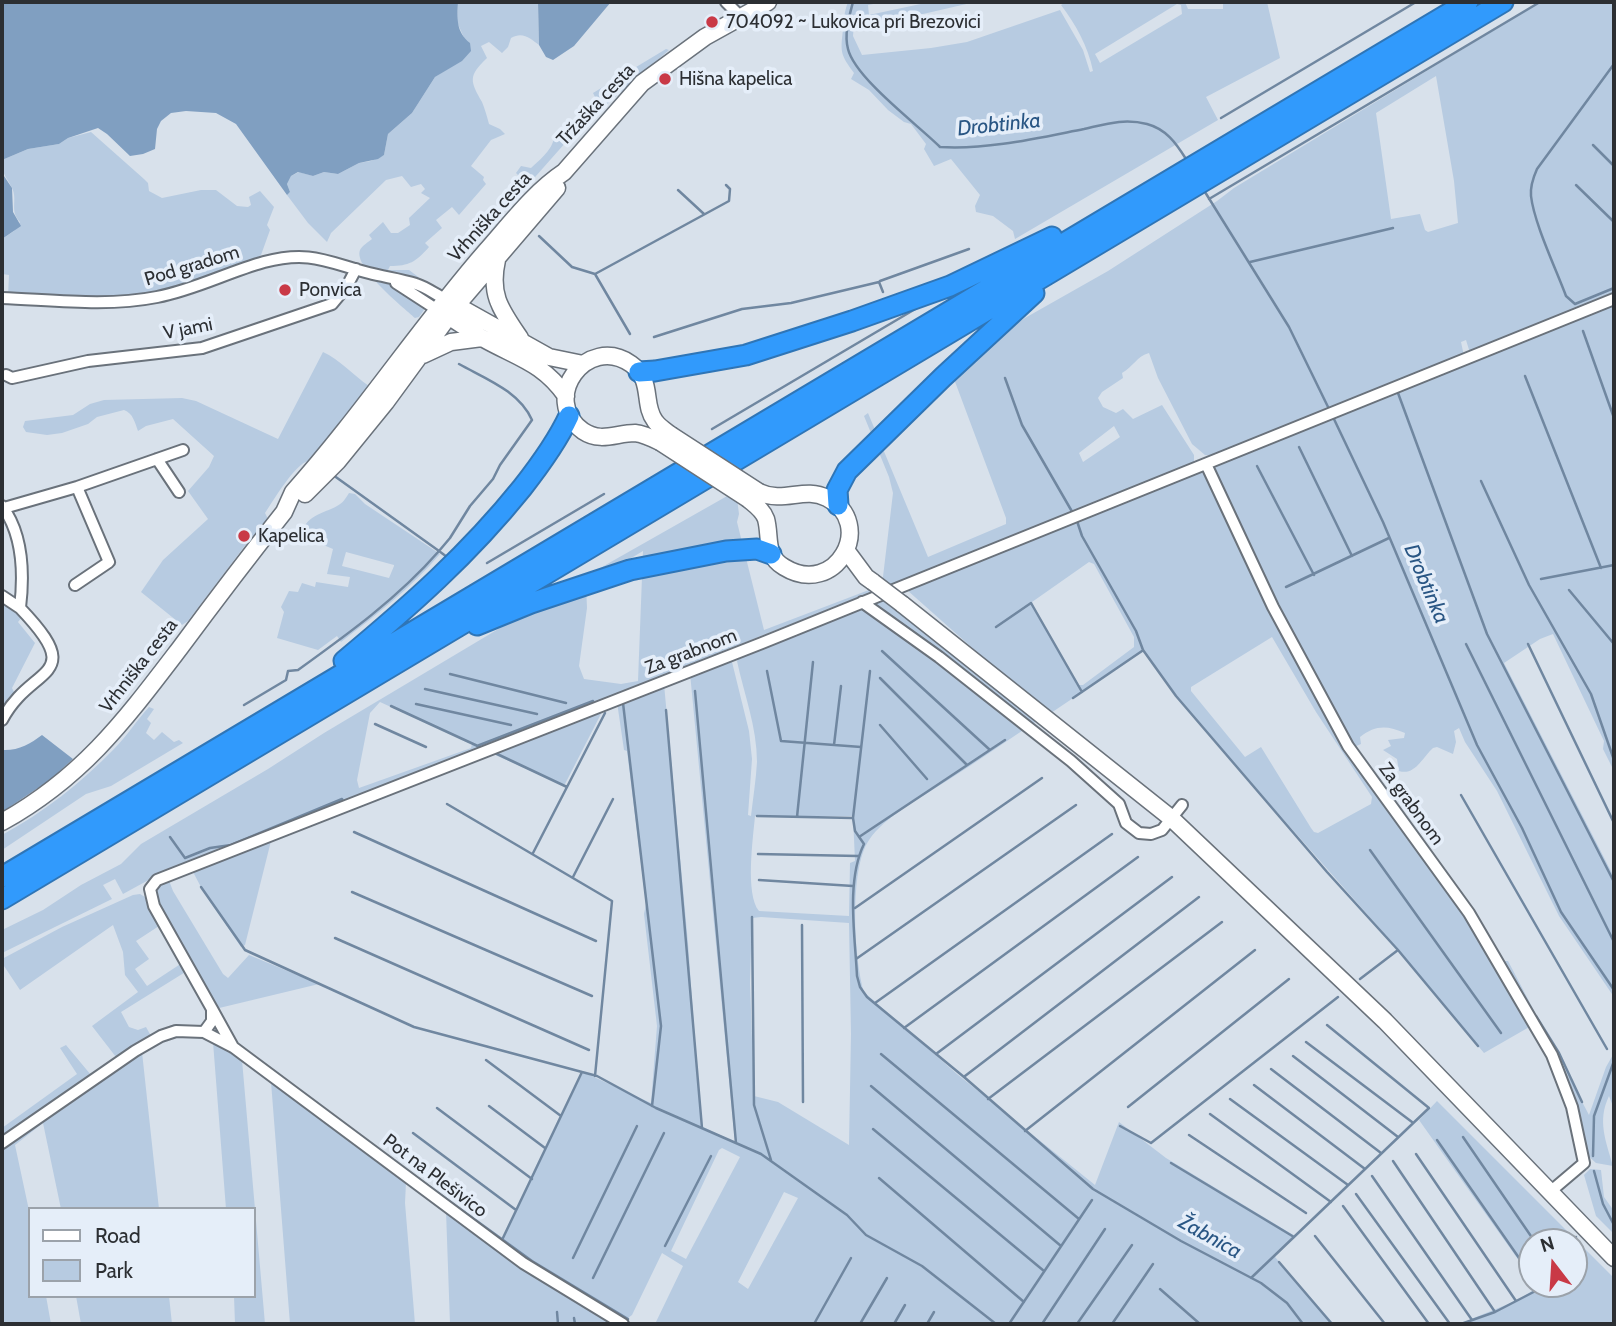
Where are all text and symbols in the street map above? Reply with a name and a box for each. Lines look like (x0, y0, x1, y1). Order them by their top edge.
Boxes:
place label: 704092 ~ Lukovica pri Brezovici (726, 11, 981, 33)
marker: 704092 ~ Lukovica pri Brezovici (704, 14, 720, 30)
street label: Tržaška cesta (552, 59, 640, 151)
place label: Hišna kapelica (679, 68, 792, 90)
marker: Hišna kapelica (657, 71, 673, 87)
water label: Drobtinka (956, 108, 1042, 142)
street label: Vrhniška cesta (444, 167, 536, 267)
street label: Pod gradom (142, 241, 242, 291)
place label: Ponvica (299, 279, 362, 301)
marker: Ponvica (277, 282, 293, 298)
street label: V jami (161, 313, 215, 345)
place label: Kapelica (258, 525, 324, 547)
marker: Kapelica (236, 528, 252, 544)
water label: Drobtinka (1398, 540, 1454, 628)
street label: Vrhniška cesta (95, 614, 183, 718)
street label: Za grabnom (642, 624, 740, 680)
street label: Za grabnom (1373, 758, 1449, 850)
street label: Pot na Plešivico (378, 1129, 492, 1223)
legend (28, 1207, 256, 1298)
water label: Žabnica (1174, 1210, 1246, 1264)
text: Road (95, 1223, 141, 1248)
north arrow (1518, 1228, 1588, 1298)
text: N (1538, 1231, 1557, 1257)
text: Park (95, 1258, 133, 1283)

